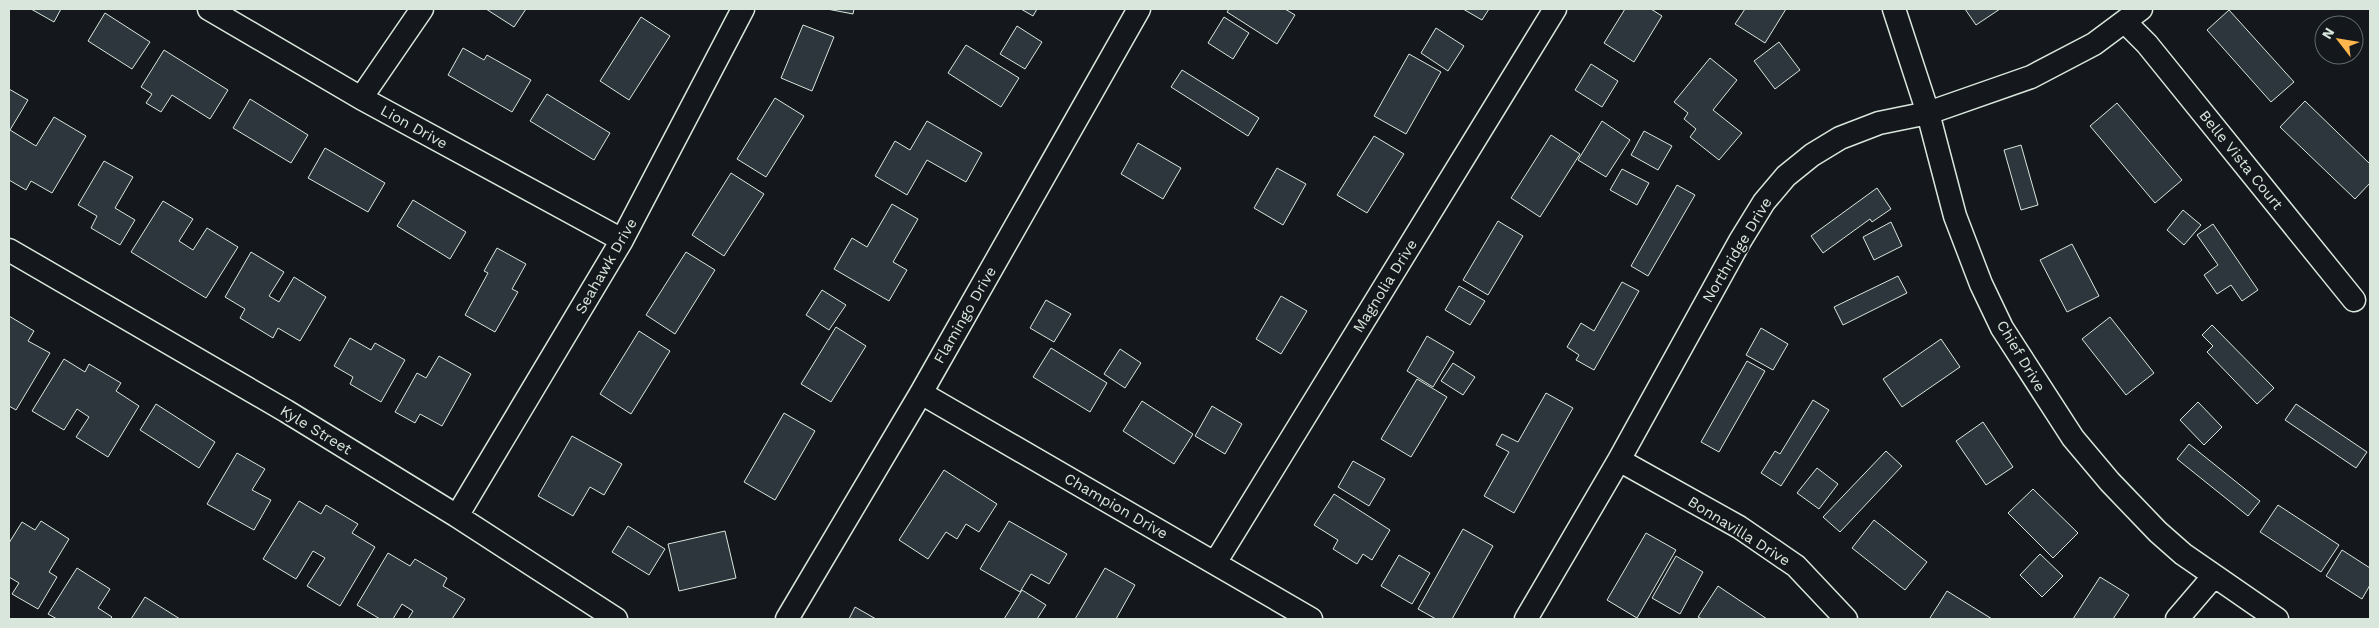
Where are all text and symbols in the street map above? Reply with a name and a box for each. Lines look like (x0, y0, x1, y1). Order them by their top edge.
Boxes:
north arrow (2314, 15, 2364, 65)
text: N (2318, 25, 2337, 42)
street label: Lion Drive (377, 101, 451, 153)
street label: Belle Vista Court (2195, 107, 2287, 214)
street label: Northridge Drive (1698, 194, 1776, 306)
street label: Seahawk Drive (571, 215, 641, 317)
street label: Magnolia Drive (1349, 236, 1421, 336)
street label: Flamingo Drive (930, 263, 1000, 367)
street label: Chief Drive (1993, 317, 2049, 395)
street label: Kyle Street (277, 402, 356, 459)
street label: Champion Drive (1061, 469, 1171, 543)
street label: Bonnavilla Drive (1685, 492, 1793, 570)

